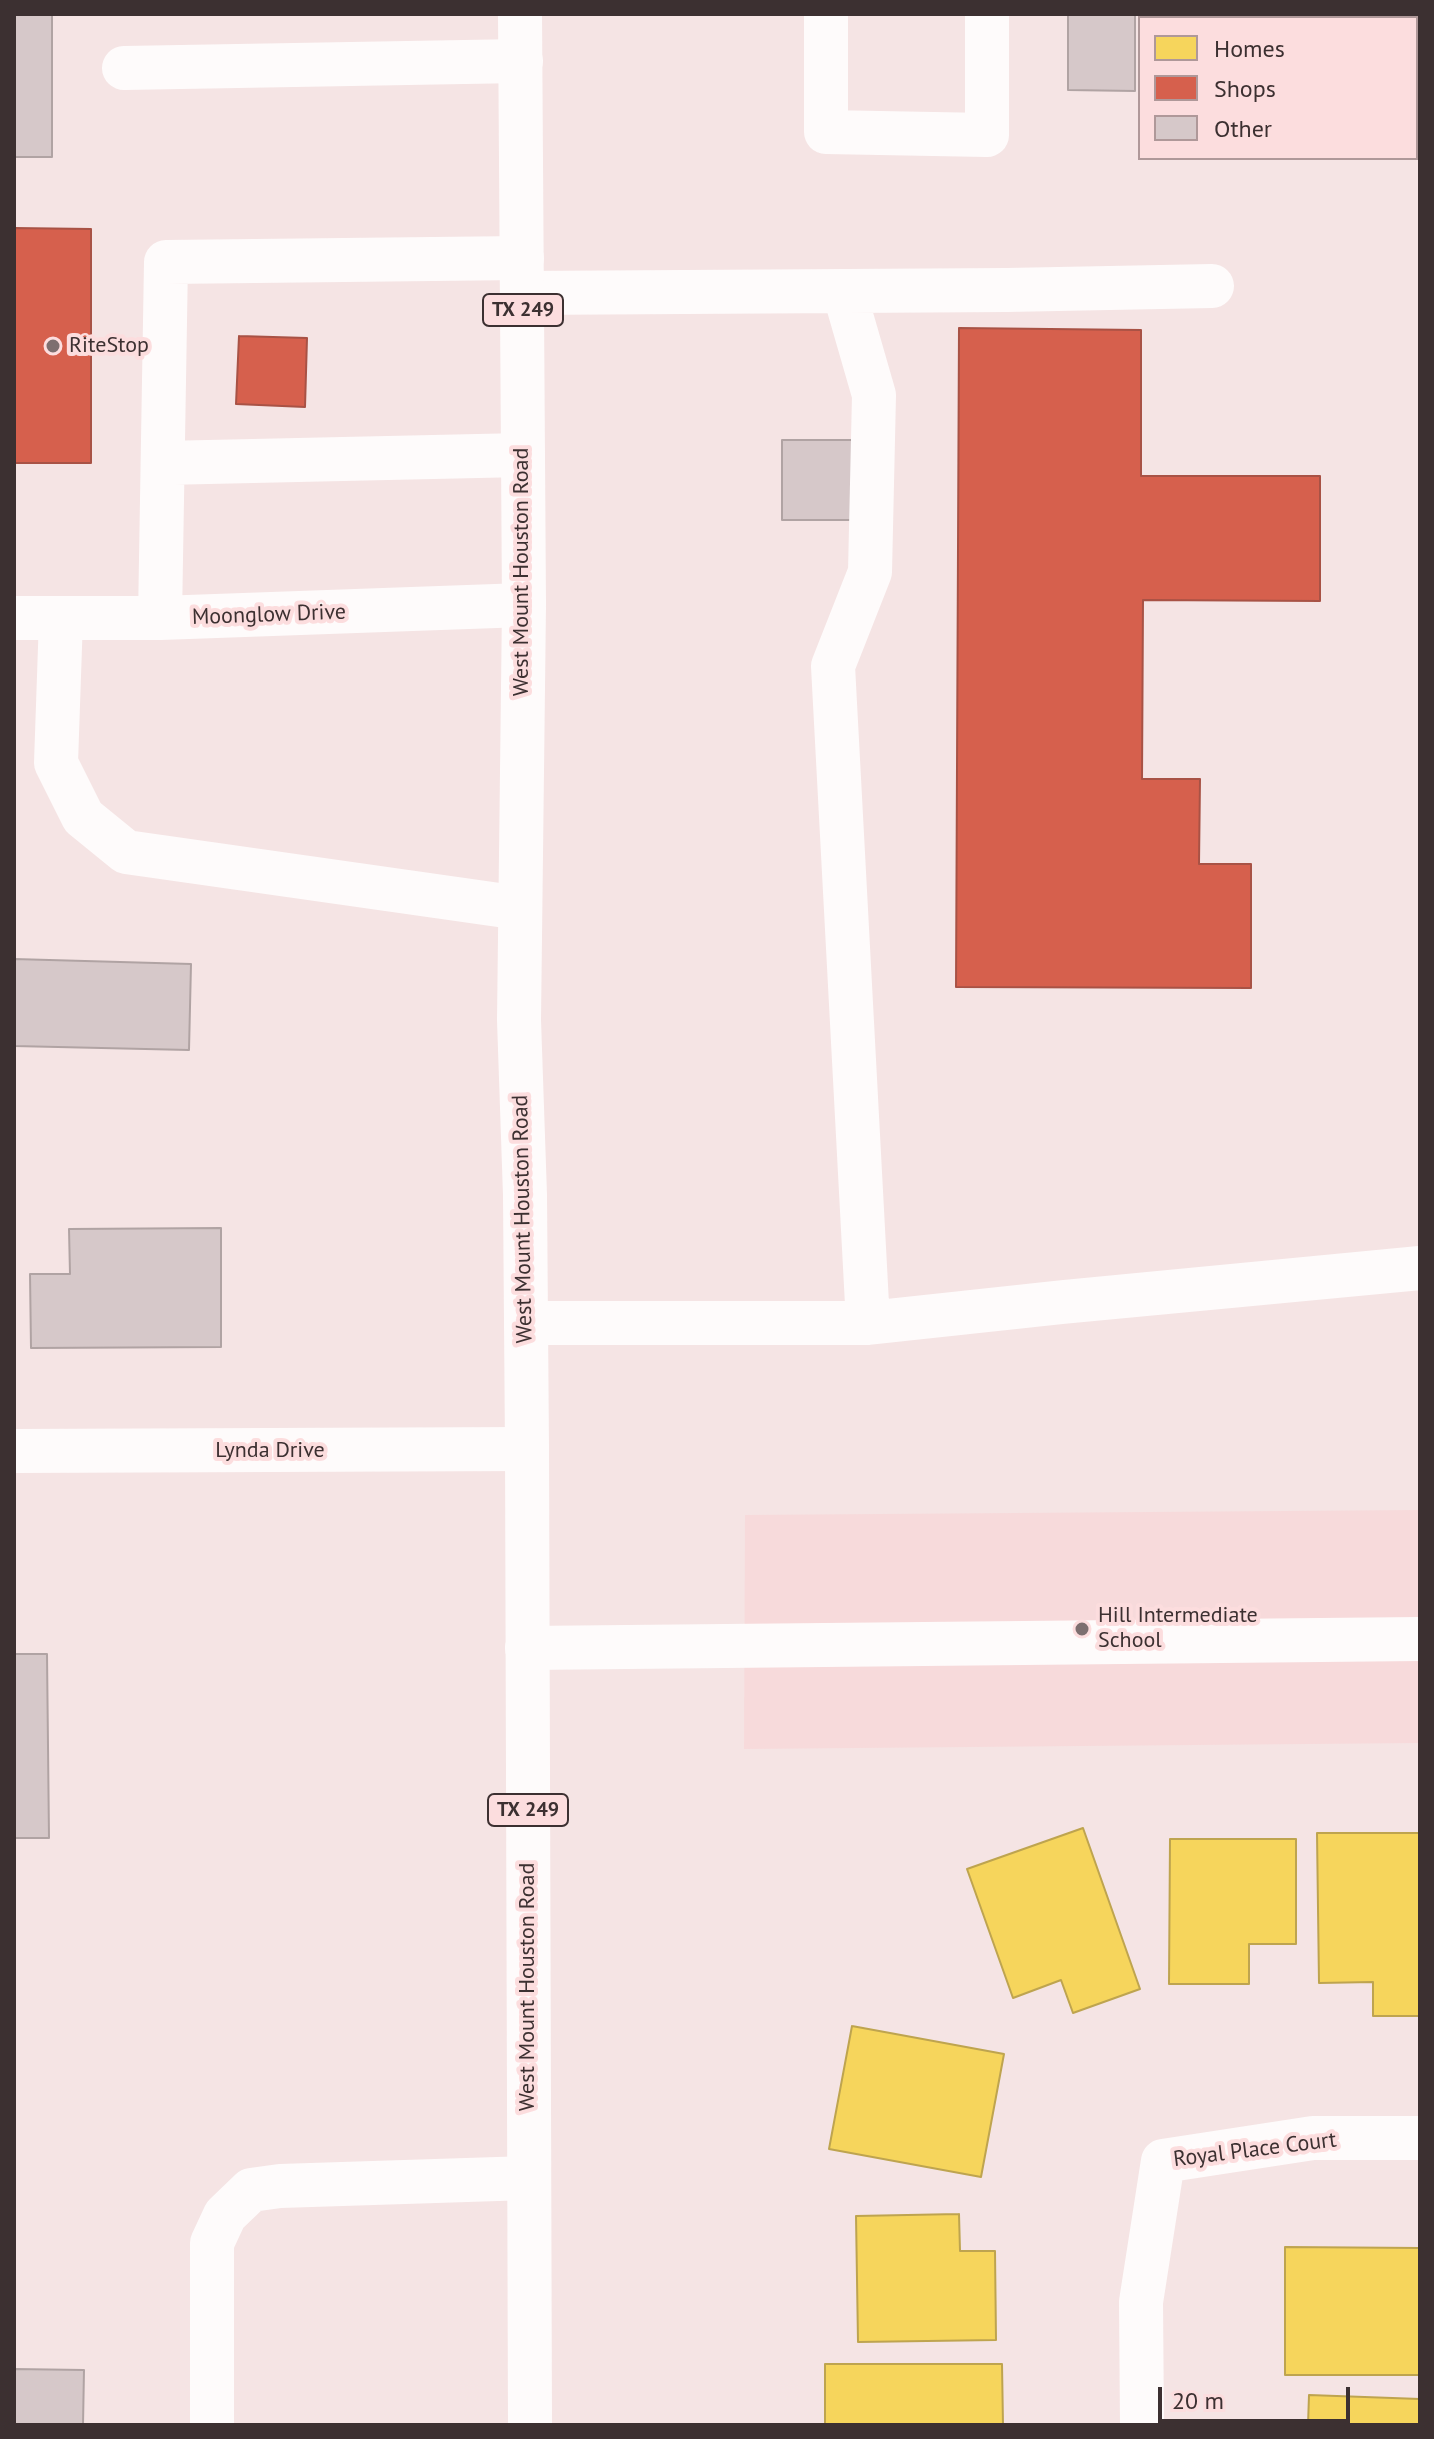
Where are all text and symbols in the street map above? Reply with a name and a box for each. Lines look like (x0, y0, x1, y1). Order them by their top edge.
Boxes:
legend (1138, 16, 1418, 160)
text: Homes (1214, 33, 1285, 64)
text: Shops (1214, 73, 1276, 104)
text: Other (1214, 113, 1272, 144)
road number: TX 249 (483, 294, 563, 326)
place label: RiteStop (69, 333, 149, 359)
marker: RiteStop (44, 337, 62, 355)
street label: West Mount Houston Road (509, 448, 535, 696)
street label: Moonglow Drive (192, 599, 346, 631)
street label: West Mount Houston Road (508, 1094, 538, 1344)
street label: Lynda Drive (215, 1438, 325, 1464)
place label: Hill Intermediate School (1098, 1603, 1258, 1654)
marker: Hill Intermediate School (1073, 1620, 1091, 1638)
road number: TX 249 (488, 1794, 568, 1826)
street label: West Mount Houston Road (515, 1863, 541, 2111)
street label: Royal Place Court (1172, 2127, 1338, 2173)
scale bar (1162, 2371, 1354, 2421)
text: 20 m (1172, 2385, 1224, 2416)

